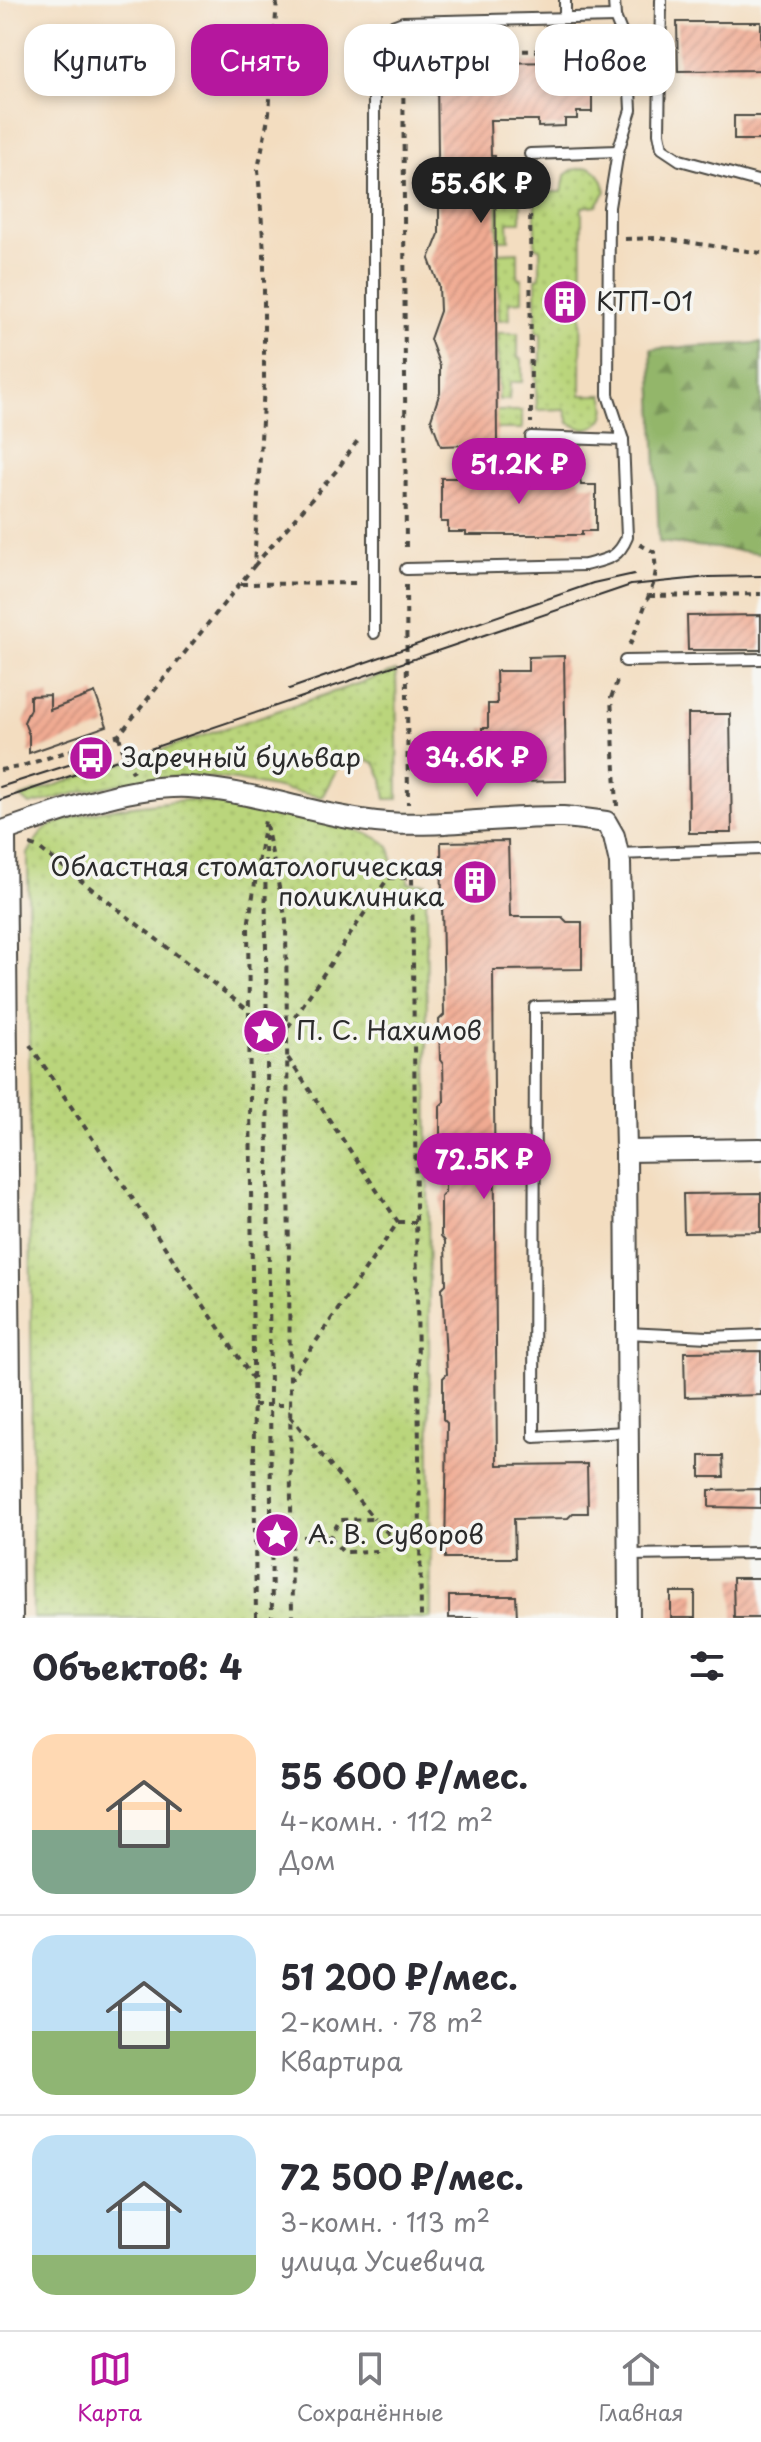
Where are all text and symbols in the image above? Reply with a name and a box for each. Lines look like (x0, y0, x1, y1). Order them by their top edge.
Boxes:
chip: Купить (24, 24, 175, 96)
chip: Снять (191, 24, 328, 96)
chip: Фильтры (344, 24, 519, 96)
chip: Новое (535, 24, 675, 96)
pin: 55.6K ₽ (407, 157, 555, 225)
text: 55.6K ₽ (430, 163, 532, 202)
building icon: КТП-01 (541, 278, 589, 326)
place label: КТП-01 (596, 281, 693, 320)
pin: 51.2K ₽ (445, 438, 593, 506)
text: 51.2K ₽ (470, 444, 568, 483)
pin: 34.6K ₽ (403, 731, 551, 799)
bus stop icon: Заречный бульвар (67, 734, 115, 782)
place label: Заречный бульвар (122, 737, 361, 776)
text: 34.6K ₽ (425, 737, 529, 776)
place label: Областная стоматологическая поликлиника (50, 846, 445, 915)
building icon: Областная стоматологическая поликлиника (451, 858, 499, 906)
place icon: П. С. Нахимов (241, 1007, 289, 1055)
place label: П. С. Нахимов (296, 1010, 482, 1049)
pin: 72.5K ₽ (410, 1133, 558, 1201)
text: 72.5K ₽ (435, 1139, 533, 1178)
place icon: А. В. Суворов (253, 1511, 301, 1559)
place label: А. В. Суворов (308, 1514, 484, 1553)
text: Объектов: 4 (32, 1640, 243, 1692)
icon: filters (685, 1644, 729, 1688)
text: 55 600 ₽/мес. (280, 1749, 528, 1801)
icon: home (96, 1766, 192, 1862)
text: 4-комн. · 112 m² (280, 1801, 493, 1840)
text: Дом (280, 1840, 336, 1879)
text: 51 200 ₽/мес. (280, 1950, 518, 2002)
icon: home (96, 1967, 192, 2063)
text: 2-комн. · 78 m² (280, 2002, 483, 2041)
text: Квартира (280, 2041, 403, 2080)
text: 72 500 ₽/мес. (280, 2150, 524, 2202)
icon: home (96, 2167, 192, 2263)
text: 3-комн. · 113 m² (280, 2202, 490, 2241)
text: улица Усиевича (280, 2241, 485, 2280)
tab: Карта (77, 2347, 142, 2428)
tab: Сохранённые (297, 2347, 444, 2428)
tab: Главная (598, 2347, 684, 2428)

